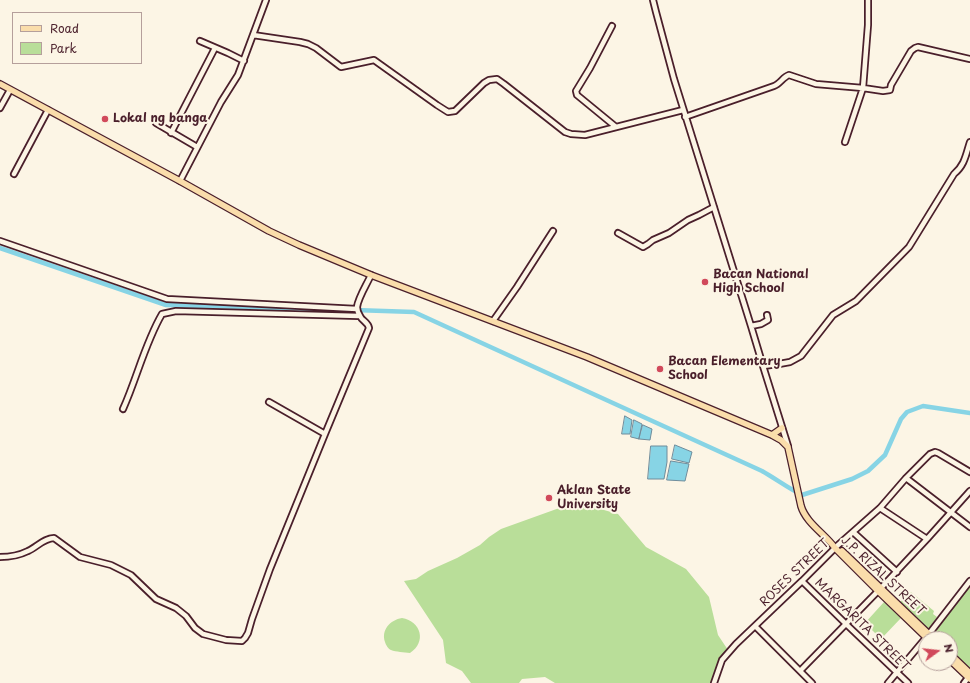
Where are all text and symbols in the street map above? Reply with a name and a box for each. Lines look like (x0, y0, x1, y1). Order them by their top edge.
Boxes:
legend (12, 12, 142, 64)
text: Road (50, 19, 79, 37)
text: Park (50, 39, 77, 57)
place label: Lokal ng banga (113, 112, 207, 126)
marker: Lokal ng banga (100, 114, 110, 124)
place label: Bacan National High School (713, 268, 808, 296)
marker: Bacan National High School (700, 277, 710, 287)
place label: Bacan Elementary School (668, 355, 780, 383)
marker: Bacan Elementary School (655, 364, 665, 374)
place label: Aklan State University (557, 484, 631, 512)
marker: Aklan State University (544, 493, 554, 503)
street label: J.P. RIZAL STREET (838, 533, 928, 619)
street label: ROSES STREET (757, 536, 833, 610)
street label: MARGARITA STREET (811, 576, 913, 674)
north arrow (918, 631, 958, 671)
text: N (940, 642, 958, 654)

